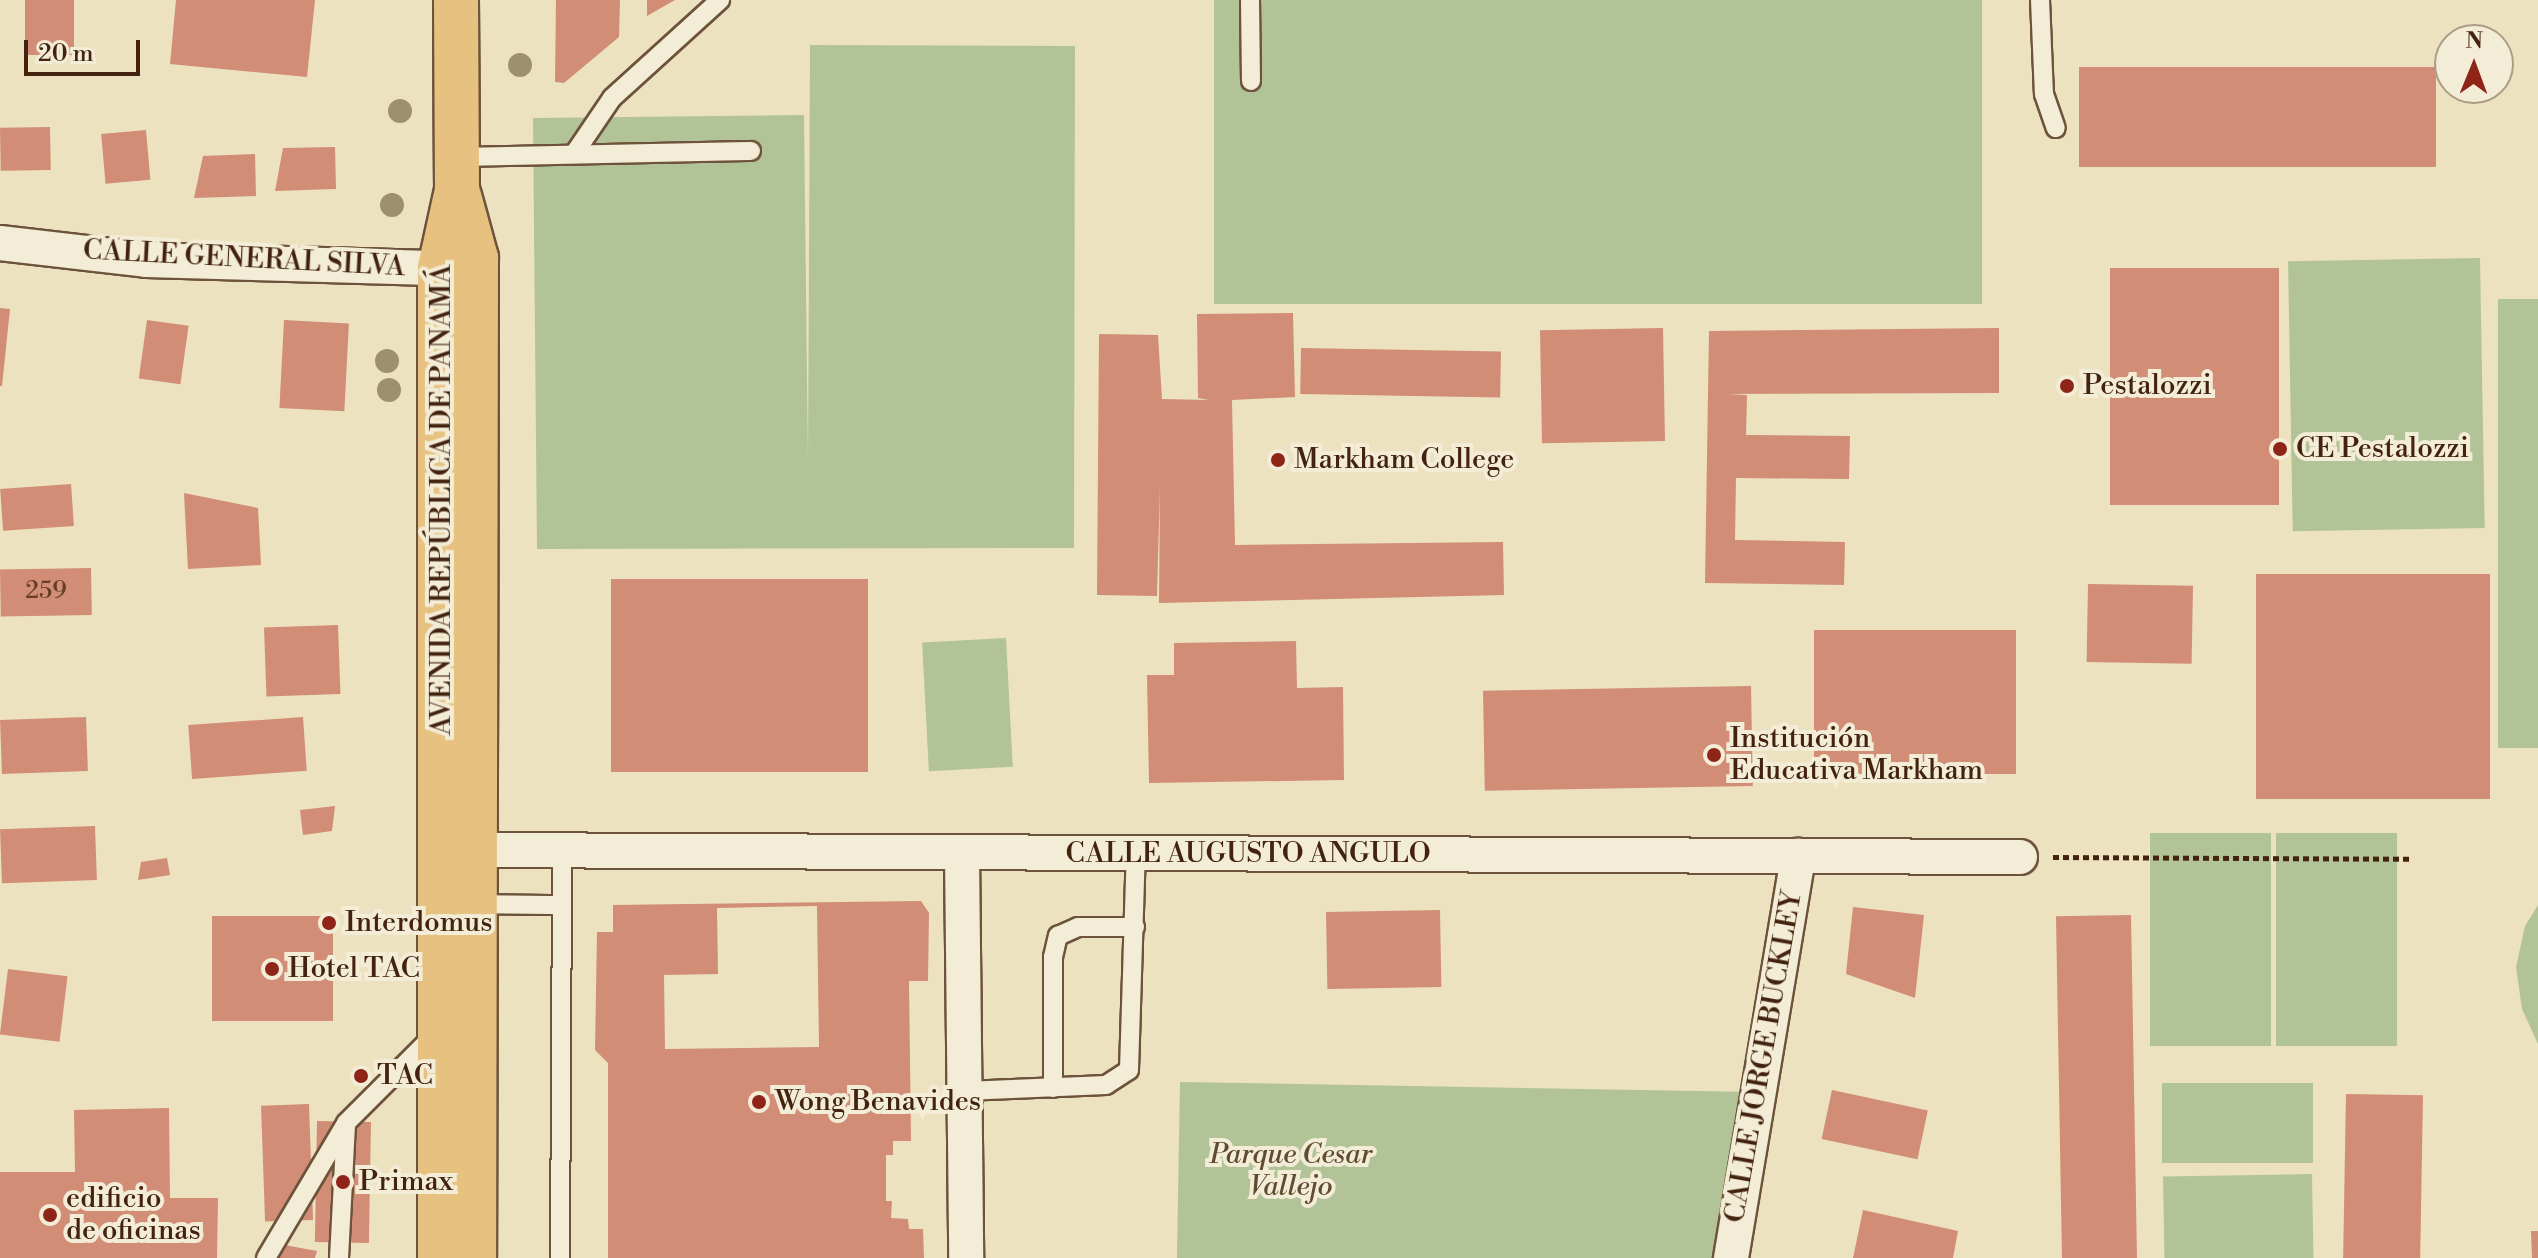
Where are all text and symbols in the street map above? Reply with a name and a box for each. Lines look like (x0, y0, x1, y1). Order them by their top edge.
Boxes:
scale bar (28, 24, 144, 74)
north arrow (2434, 24, 2514, 104)
text: N (2465, 28, 2483, 55)
text: 20 m (38, 39, 94, 69)
street label: CALLE GENERAL SILVA (82, 234, 406, 284)
street label: AVENIDA REPÚBLICA DE PANAMÁ (425, 265, 459, 735)
place label: Pestalozzi (2083, 369, 2212, 403)
marker: Pestalozzi (2058, 377, 2076, 395)
place label: CE Pestalozzi (2296, 432, 2469, 466)
marker: CE Pestalozzi (2271, 440, 2289, 458)
place label: Markham College (1294, 443, 1514, 477)
marker: Markham College (1269, 451, 1287, 469)
house number: 259 (25, 578, 67, 606)
place label: Institución Educativa Markham (1730, 722, 1983, 788)
marker: Institución Educativa Markham (1705, 746, 1723, 764)
street label: CALLE AUGUSTO ANGULO (1065, 837, 1431, 871)
street label: CALLE JORGE BUCKLEY (1718, 889, 1810, 1225)
place label: Interdomus (345, 906, 492, 940)
marker: Interdomus (320, 914, 338, 932)
place label: Hotel TAC (288, 952, 420, 986)
marker: Hotel TAC (263, 960, 281, 978)
place label: TAC (377, 1059, 433, 1093)
marker: TAC (352, 1067, 370, 1085)
place label: Wong Benavides (775, 1085, 981, 1119)
marker: Wong Benavides (750, 1093, 768, 1111)
park label: Parque Cesar Vallejo (1210, 1138, 1372, 1204)
place label: Primax (359, 1165, 453, 1199)
marker: Primax (334, 1173, 352, 1191)
place label: edificio de oficinas (66, 1182, 201, 1248)
marker: edificio de oficinas (41, 1206, 59, 1224)

